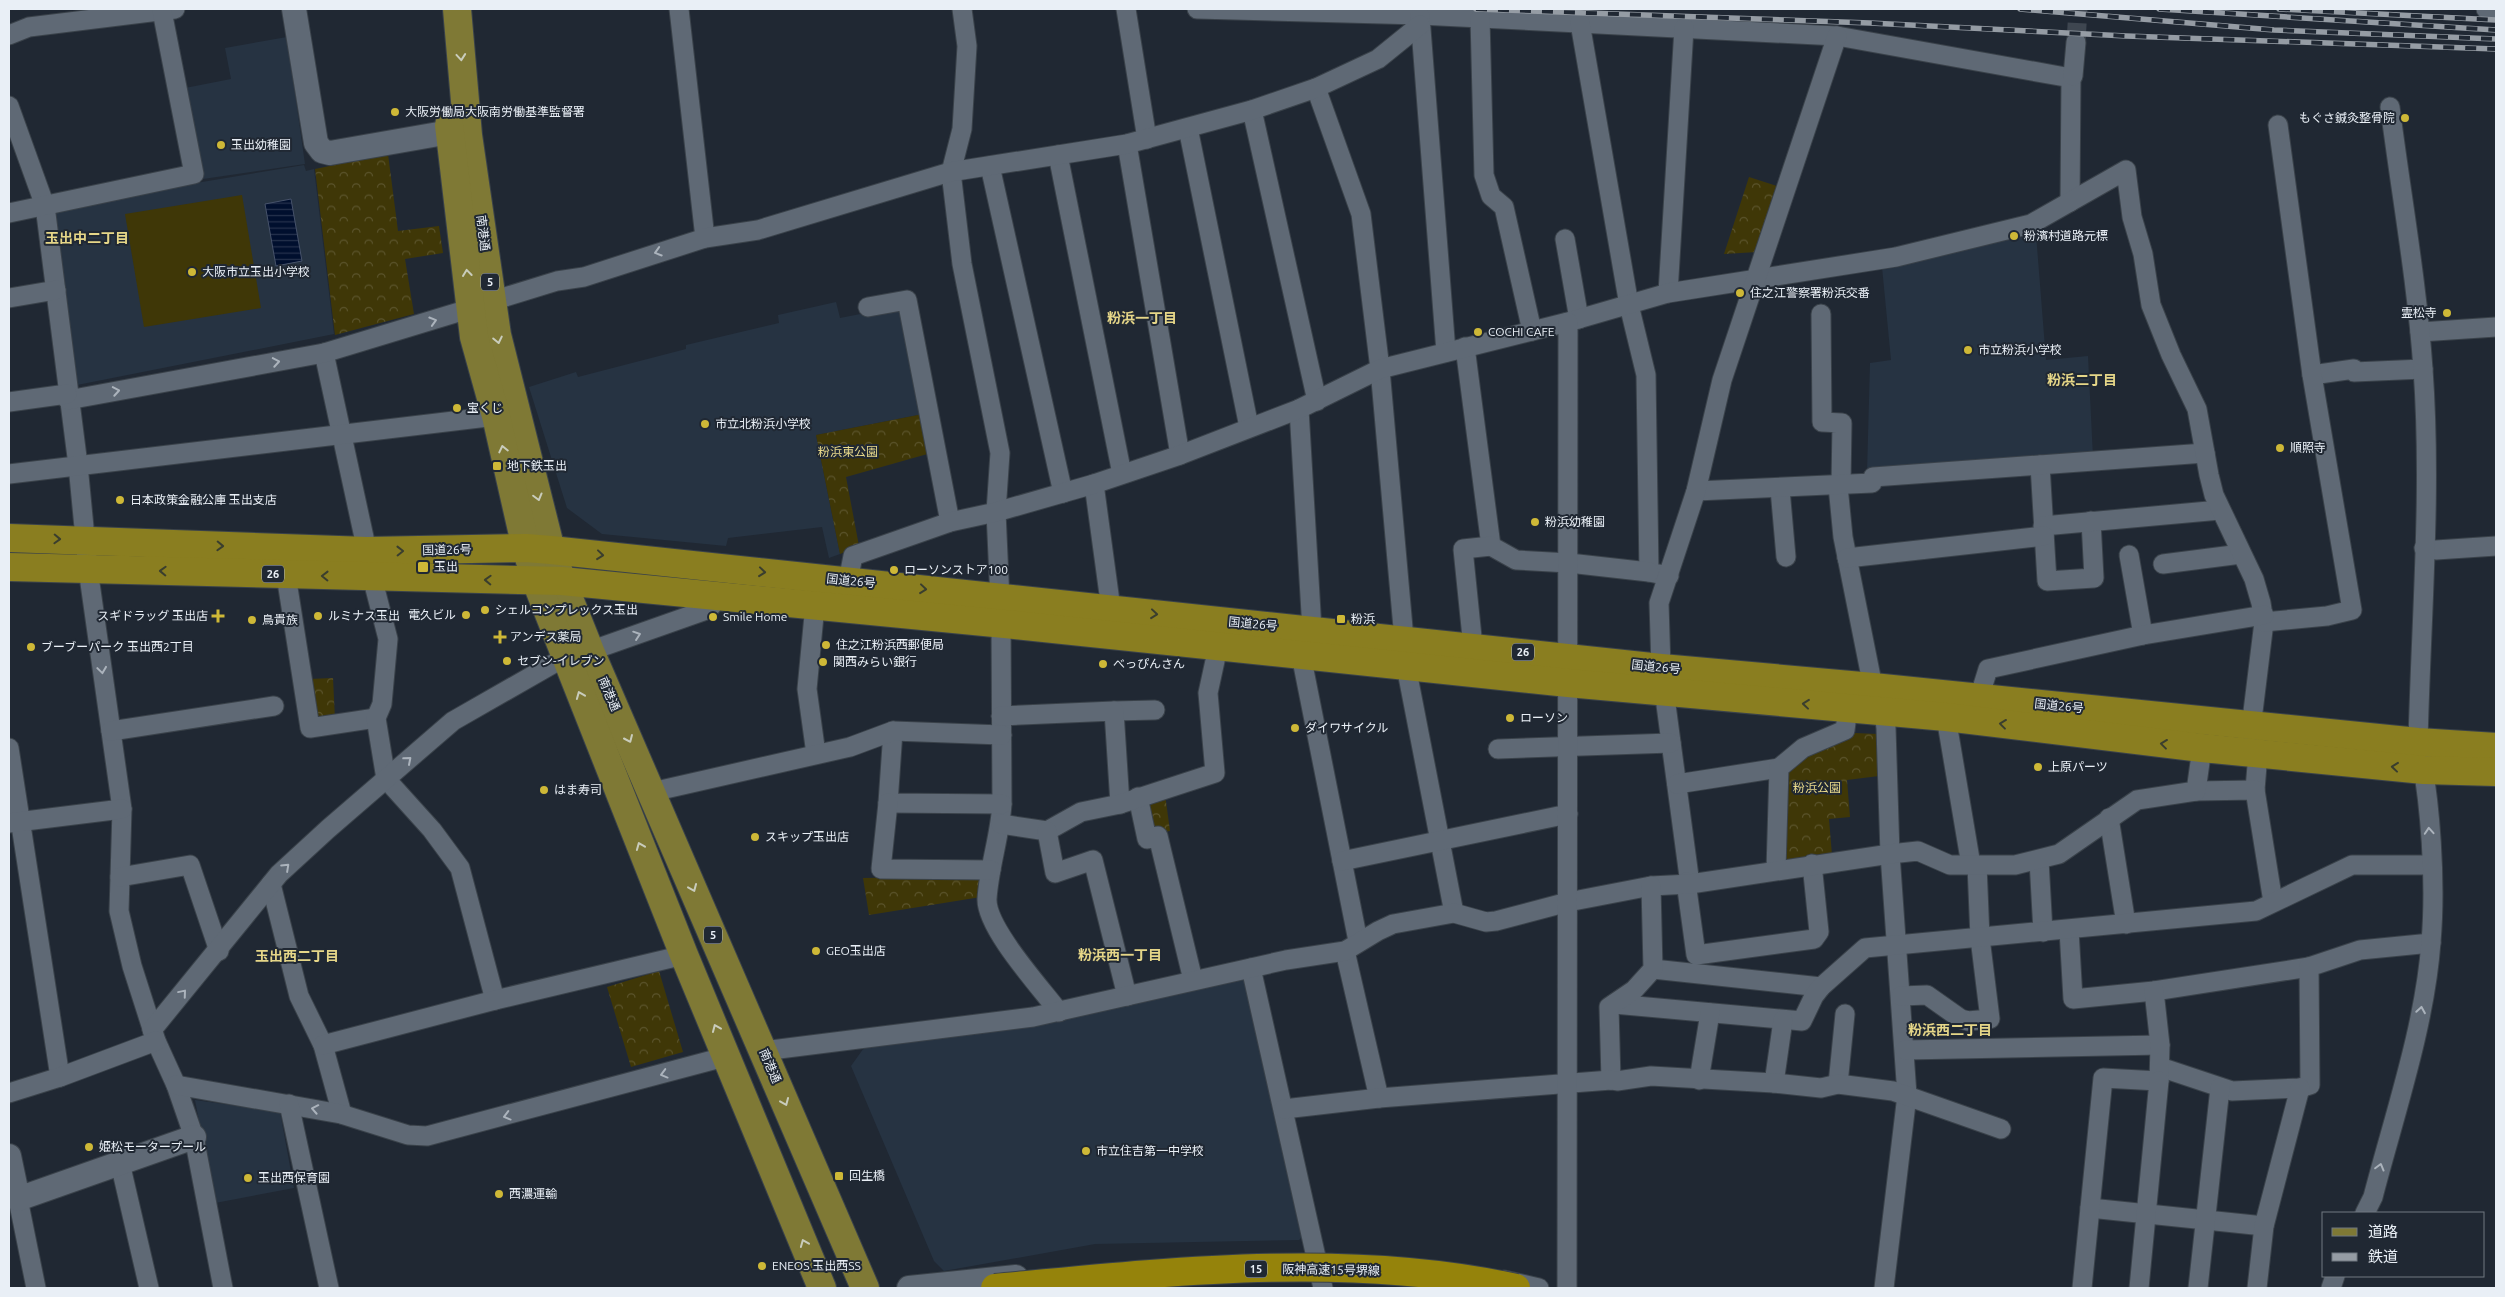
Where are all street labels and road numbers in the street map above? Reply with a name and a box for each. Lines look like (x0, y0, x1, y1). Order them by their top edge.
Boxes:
street label: 南港通 (475, 214, 492, 252)
road number: 5 (481, 274, 499, 290)
street label: 国道26号 (422, 543, 472, 556)
road number: 26 (262, 566, 284, 582)
street label: 国道26号 (826, 571, 876, 590)
street label: 国道26号 (1228, 615, 1278, 632)
road number: 26 (1512, 644, 1534, 660)
street label: 国道26号 (1631, 657, 1681, 676)
street label: 南港通 (596, 675, 622, 713)
street label: 国道26号 (2034, 696, 2084, 715)
road number: 5 (704, 926, 722, 944)
street label: 南港通 (757, 1047, 783, 1085)
road number: 15 (1245, 1260, 1267, 1278)
street label: 阪神高速15号堺線 (1282, 1262, 1380, 1277)

